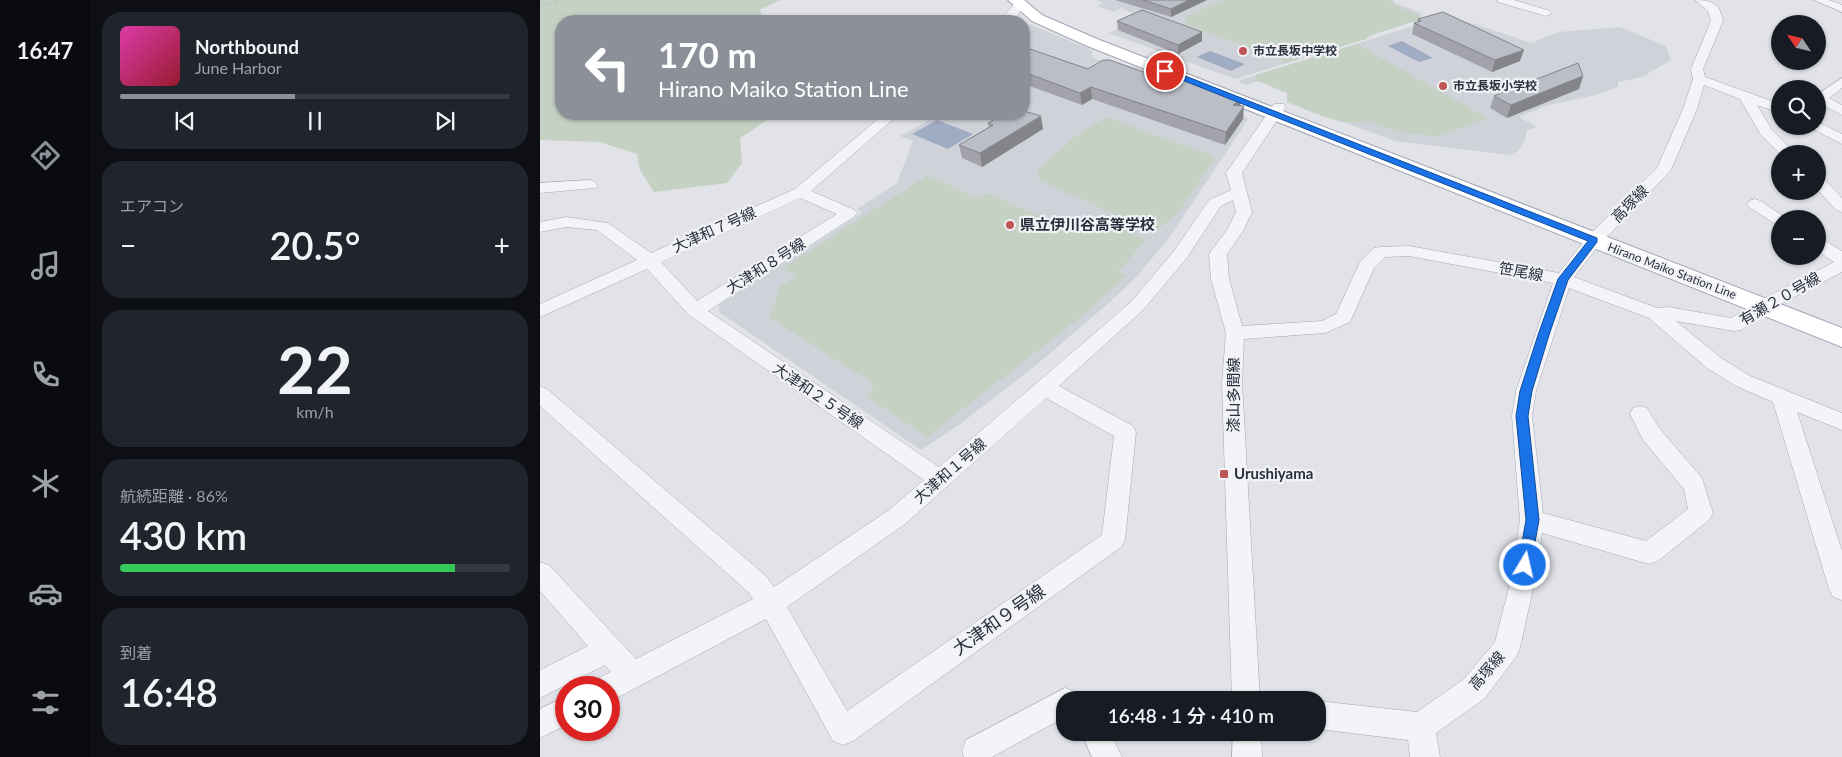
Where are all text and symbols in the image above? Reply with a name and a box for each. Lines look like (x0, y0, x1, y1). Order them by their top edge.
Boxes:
north arrow (1771, 15, 1826, 70)
map controls (1771, 15, 1826, 265)
text: 170 m (658, 33, 757, 75)
text: Northbound (195, 35, 299, 58)
icon: left (575, 35, 640, 100)
text: 16:47 (17, 37, 73, 64)
place label: 市立長坂中学校 (1253, 43, 1337, 58)
marker: 市立長坂中学校 (1237, 45, 1249, 57)
pin (1144, 50, 1186, 92)
icon: arrive (1151, 57, 1179, 85)
text: June Harbor (195, 58, 282, 77)
text: Hirano Maiko Station Line (658, 75, 909, 102)
place label: 市立長坂小学校 (1453, 78, 1537, 93)
marker: 市立長坂小学校 (1437, 80, 1449, 92)
button: search (1771, 80, 1826, 135)
icon: previous (171, 107, 199, 135)
icon: pause (301, 107, 329, 135)
icon: next (431, 107, 459, 135)
icon: directions (28, 138, 63, 173)
button: + (1771, 145, 1826, 200)
street label: 高塚線 (1607, 181, 1652, 226)
text: エアコン (120, 196, 184, 215)
street label: 大津和７号線 (669, 203, 758, 256)
button: − (1771, 210, 1826, 265)
place label: 県立伊川谷高等学校 (1020, 215, 1155, 233)
marker: 県立伊川谷高等学校 (1004, 219, 1016, 231)
text: 20.5° (270, 222, 360, 268)
text: − (120, 228, 136, 262)
text: + (494, 228, 510, 262)
street label: 大津和８号線 (723, 234, 808, 297)
street label: Hirano Maiko Station Line (1606, 239, 1739, 302)
icon: music (28, 248, 63, 283)
street label: 笹尾線 (1497, 258, 1545, 284)
street label: 有瀬２０号線 (1736, 268, 1823, 328)
text: 22 (277, 330, 353, 408)
icon: phone (28, 357, 63, 392)
street label: 漆山多聞線 (1224, 357, 1242, 433)
street label: 大津和２５号線 (770, 358, 867, 432)
text: km/h (296, 402, 334, 421)
street label: 大津和１号線 (909, 434, 989, 507)
place label: Urushiyama (1234, 464, 1313, 482)
icon: climate (28, 466, 63, 501)
marker: Urushiyama (1218, 468, 1230, 480)
text: 航続距離 · 86% (120, 486, 228, 505)
text: 430 km (120, 512, 247, 558)
position arrow (1498, 538, 1550, 590)
icon: car (28, 576, 63, 611)
street label: 大津和９号線 (948, 579, 1049, 659)
text: 到着 (120, 643, 152, 662)
street label: 高塚線 (1465, 647, 1508, 693)
text: 16:48 (120, 669, 218, 715)
speed limit sign: 30 (555, 676, 620, 741)
icon: filters (28, 685, 63, 720)
text: 16:48 · 1 分 · 410 m (1108, 704, 1274, 727)

